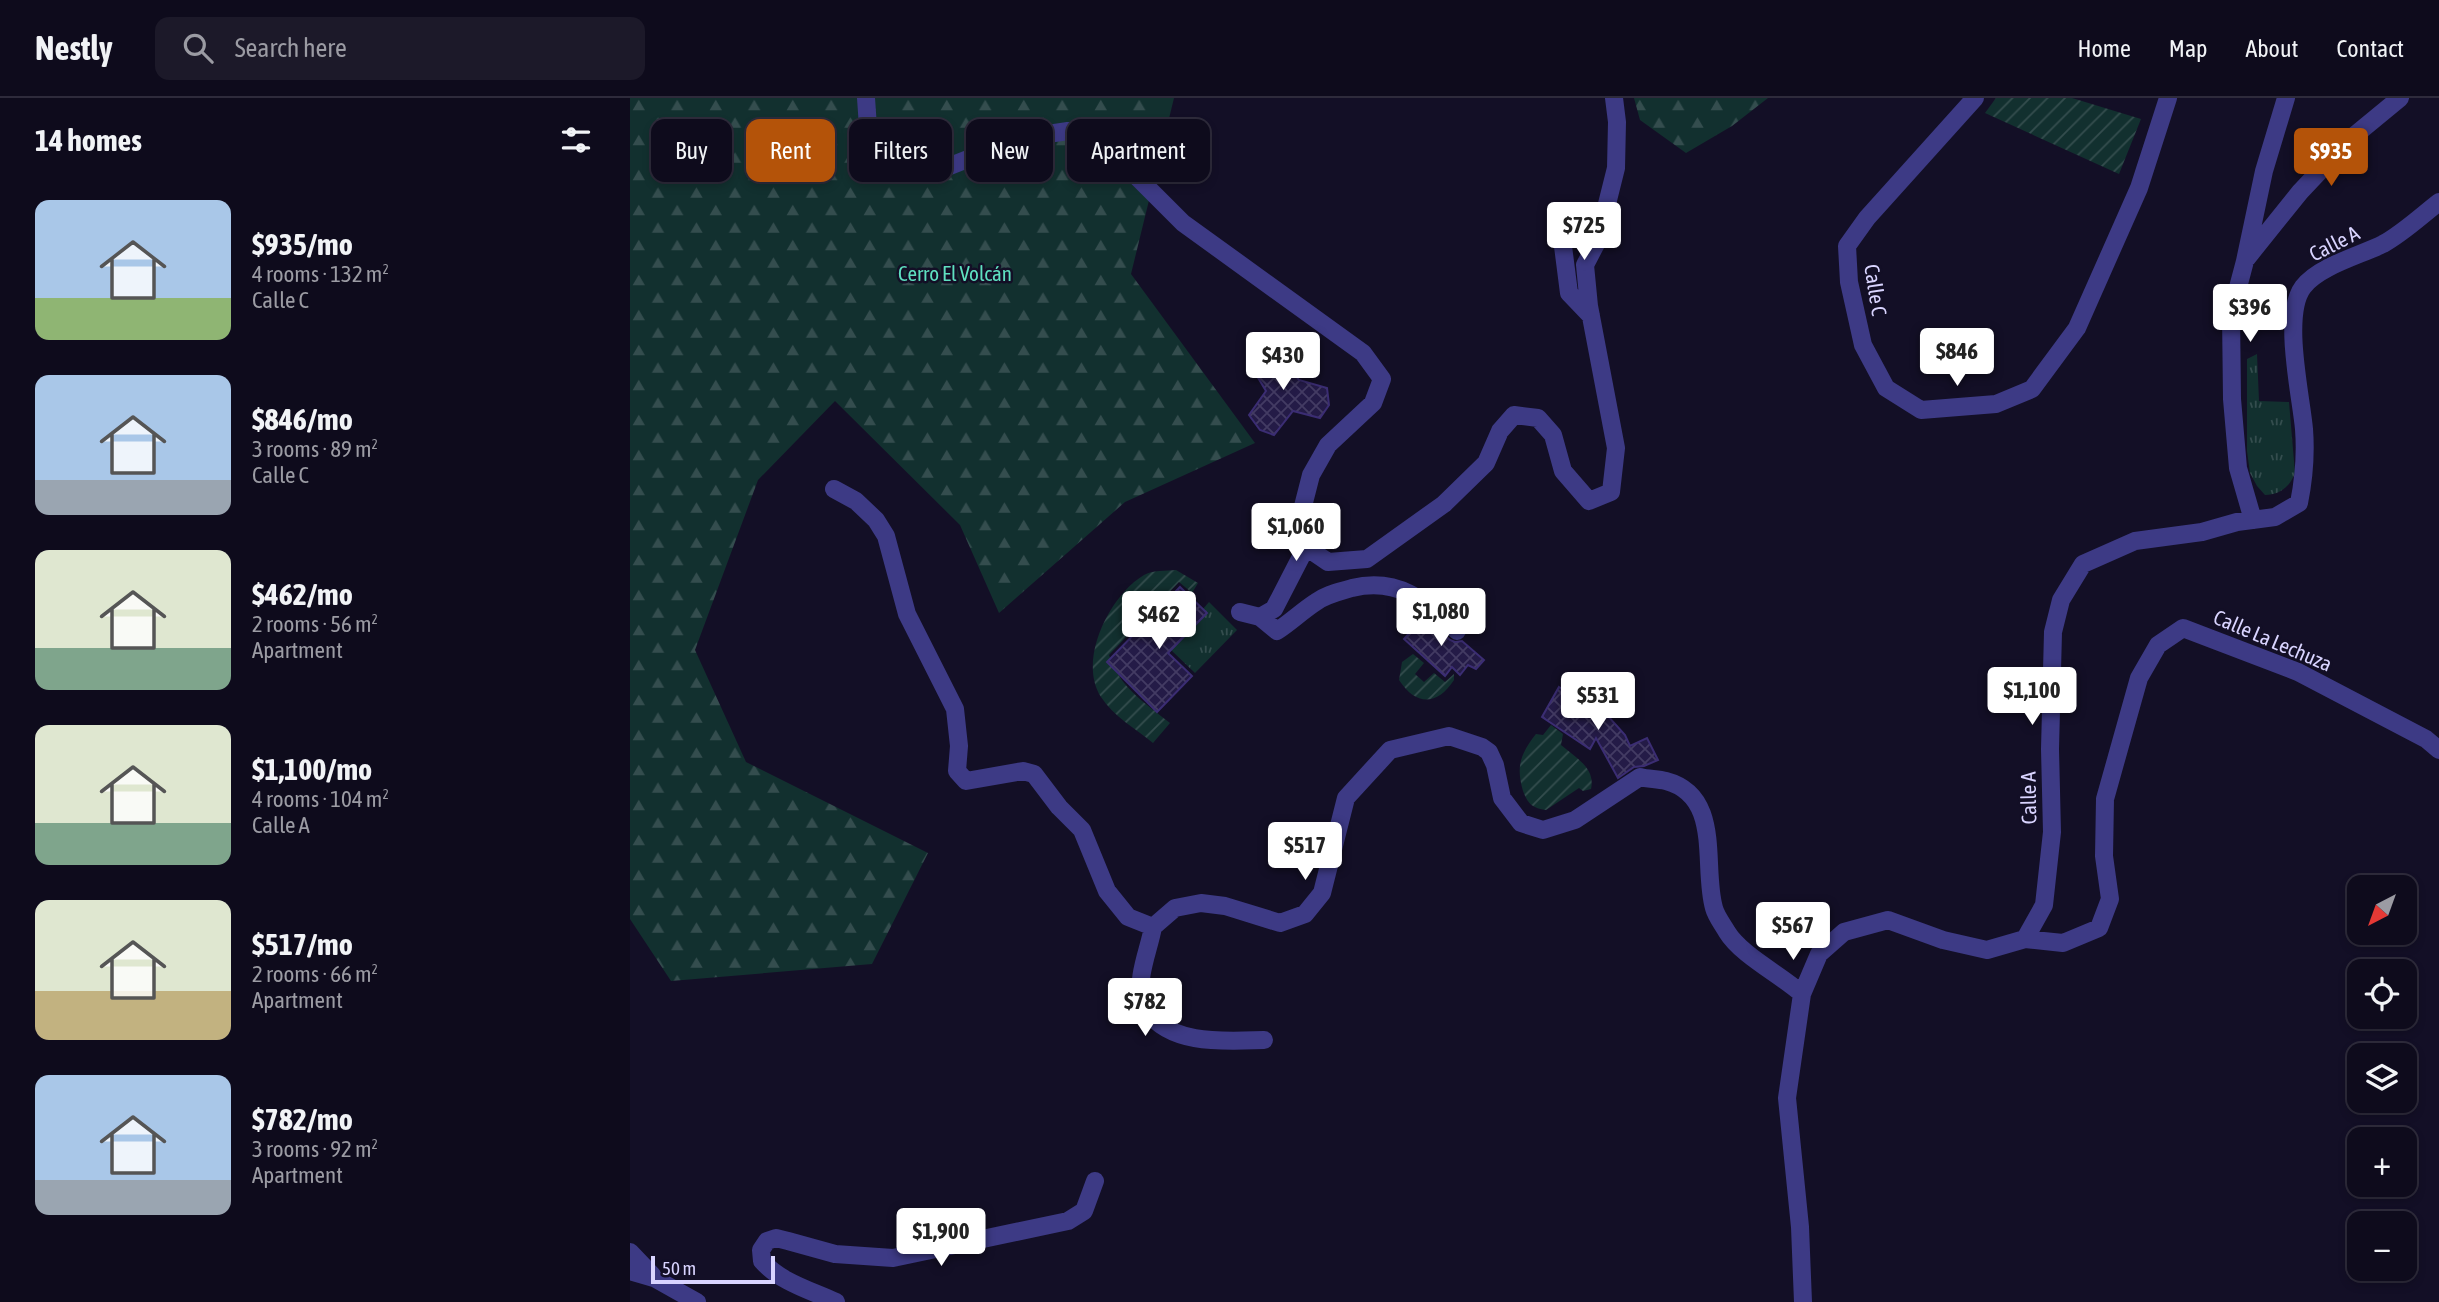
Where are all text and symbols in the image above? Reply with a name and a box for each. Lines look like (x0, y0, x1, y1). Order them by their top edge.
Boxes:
search box (155, 17, 645, 80)
text: Nestly (35, 29, 113, 67)
icon: search (179, 29, 217, 67)
text: Search here (235, 33, 347, 63)
text: Home (2077, 35, 2131, 62)
text: Map (2169, 35, 2207, 62)
text: About (2245, 35, 2298, 62)
text: Contact (2336, 35, 2404, 62)
chip: Buy (651, 119, 732, 182)
chip: Rent (746, 119, 835, 182)
chip: Filters (849, 119, 952, 182)
chip: New (966, 119, 1053, 182)
chip: Apartment (1067, 119, 1210, 182)
icon: filters (557, 121, 595, 159)
text: 14 homes (35, 123, 142, 157)
pin: $935 (2290, 129, 2372, 188)
text: $935 (2310, 138, 2352, 164)
pin: $725 (1543, 202, 1625, 262)
text: $725 (1563, 212, 1605, 238)
street label: Calle A (2305, 220, 2364, 266)
text: $935/mo (252, 227, 353, 261)
icon: home (91, 228, 175, 312)
text: 4 rooms · 132 m² (252, 261, 389, 287)
park label: Cerro El Volcán (898, 261, 1012, 285)
street label: Calle C (1860, 262, 1892, 318)
pin: $396 (2209, 285, 2291, 344)
text: Calle C (252, 287, 309, 313)
text: $396 (2229, 294, 2271, 320)
pin: $846 (1916, 328, 1998, 388)
pin: $430 (1242, 332, 1324, 392)
text: $846 (1936, 338, 1978, 364)
text: $430 (1262, 342, 1304, 368)
text: $846/mo (252, 402, 353, 436)
icon: home (91, 403, 175, 487)
text: 3 rooms · 89 m² (252, 436, 378, 462)
text: Calle C (252, 462, 309, 488)
pin: $1,060 (1239, 504, 1353, 563)
text: $1,060 (1268, 513, 1325, 539)
text: $462/mo (252, 577, 353, 611)
icon: home (91, 578, 175, 662)
pin: $1,080 (1384, 588, 1498, 648)
pin: $462 (1118, 592, 1200, 651)
text: $1,080 (1413, 598, 1470, 624)
text: $462 (1138, 601, 1180, 627)
street label: Calle La Lechuza (2210, 604, 2336, 676)
text: 2 rooms · 56 m² (252, 611, 378, 637)
text: Apartment (252, 637, 343, 663)
pin: $1,100 (1975, 668, 2089, 727)
pin: $531 (1557, 672, 1639, 732)
text: $1,100 (2004, 677, 2061, 703)
text: $531 (1577, 682, 1619, 708)
text: $1,100/mo (252, 752, 372, 786)
icon: home (91, 753, 175, 837)
street label: Calle A (2016, 771, 2040, 825)
text: 4 rooms · 104 m² (252, 786, 389, 812)
text: Calle A (252, 812, 310, 838)
pin: $517 (1264, 822, 1346, 882)
text: $517 (1284, 832, 1326, 858)
north arrow (2347, 875, 2417, 945)
map controls (2347, 875, 2417, 1281)
pin: $567 (1752, 902, 1834, 962)
text: $567 (1772, 912, 1814, 938)
text: $517/mo (252, 927, 353, 961)
icon: home (91, 928, 175, 1012)
button: locate (2347, 959, 2417, 1029)
text: 2 rooms · 66 m² (252, 961, 378, 987)
pin: $782 (1104, 978, 1186, 1038)
text: Apartment (252, 987, 343, 1013)
text: $782 (1124, 988, 1166, 1014)
button: layers (2347, 1043, 2417, 1113)
text: $782/mo (252, 1102, 353, 1136)
icon: home (91, 1103, 175, 1187)
button: + (2347, 1127, 2417, 1197)
text: 3 rooms · 92 m² (252, 1136, 378, 1162)
text: Apartment (252, 1162, 343, 1188)
pin: $1,900 (884, 1208, 998, 1268)
button: − (2347, 1211, 2417, 1281)
text: $1,900 (913, 1218, 970, 1244)
scale bar (651, 1253, 775, 1285)
text: 50 m (662, 1257, 696, 1279)

